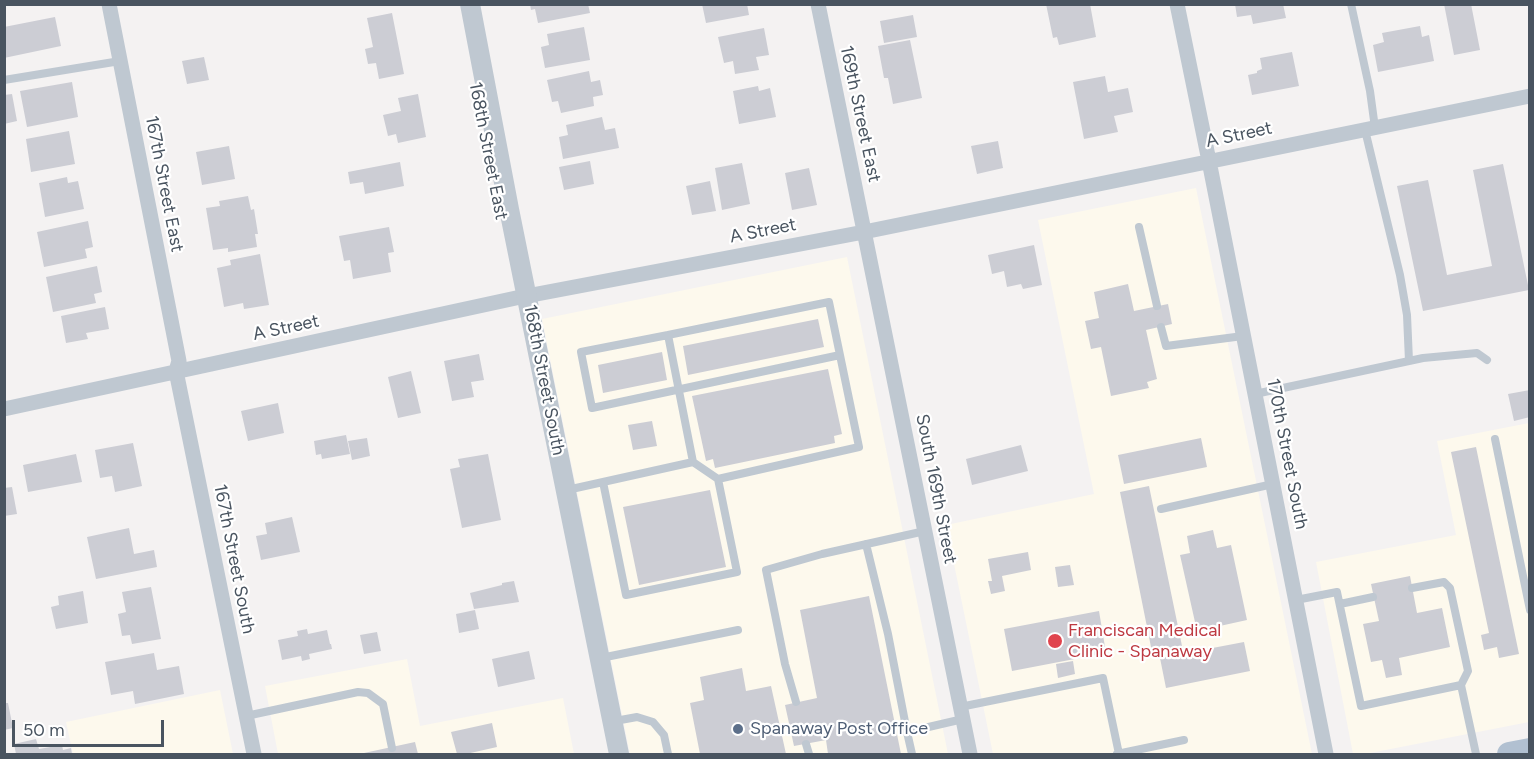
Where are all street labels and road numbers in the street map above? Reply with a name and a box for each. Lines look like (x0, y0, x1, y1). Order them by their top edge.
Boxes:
street label: 169th Street East (835, 44, 885, 184)
street label: 168th Street East (464, 80, 512, 222)
street label: 167th Street East (140, 114, 188, 254)
street label: A Street (1204, 117, 1274, 153)
street label: A Street (728, 214, 798, 248)
street label: 168th Street South (519, 303, 569, 457)
street label: A Street (251, 310, 321, 346)
street label: 170th Street South (1262, 377, 1312, 531)
street label: South 169th Street (911, 412, 961, 566)
street label: 167th Street South (209, 482, 259, 636)

